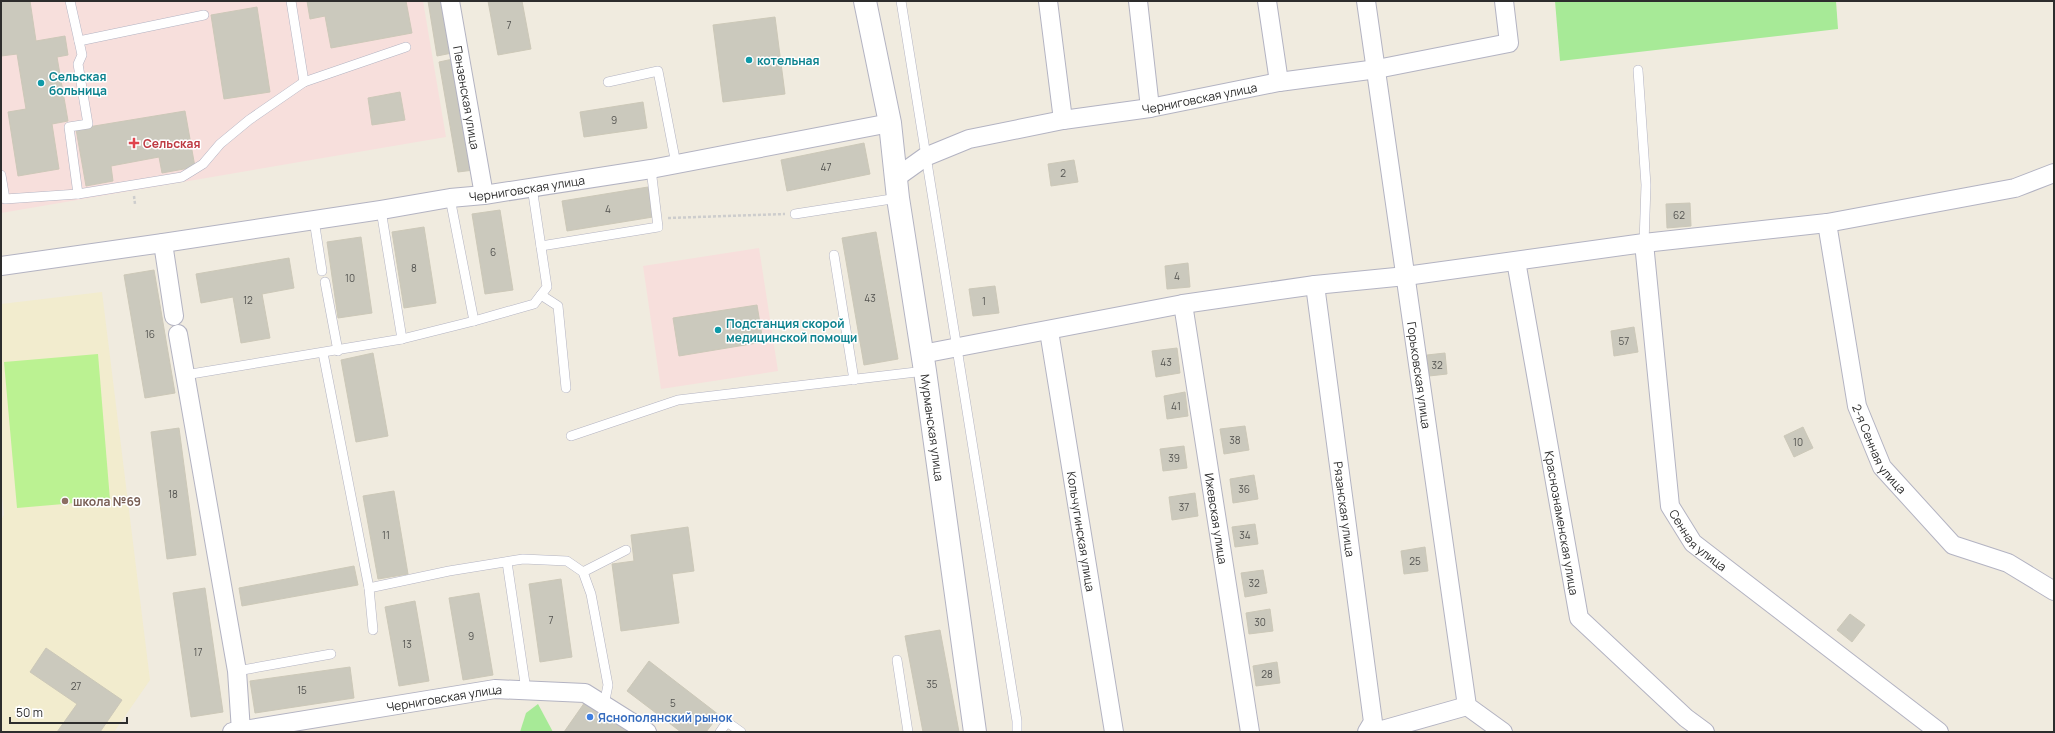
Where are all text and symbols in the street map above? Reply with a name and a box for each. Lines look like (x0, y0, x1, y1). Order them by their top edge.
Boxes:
house number: 7 (506, 18, 512, 32)
street label: Пензенская улица (449, 44, 484, 151)
place label: котельная (757, 52, 820, 69)
marker: котельная (744, 55, 754, 65)
place label: Сельская больница (49, 68, 107, 99)
marker: Сельская больница (36, 78, 46, 88)
street label: Черниговская улица (1141, 78, 1258, 118)
house number: 9 (611, 113, 617, 127)
place label: Сельская (143, 135, 200, 152)
marker: Сельская (128, 137, 140, 149)
house number: 47 (821, 160, 831, 174)
house number: 2 (1060, 166, 1066, 180)
street label: Черниговская улица (468, 171, 586, 205)
house number: 4 (605, 202, 611, 216)
house number: 62 (1673, 208, 1685, 222)
house number: 6 (490, 245, 496, 259)
house number: 8 (411, 261, 417, 275)
house number: 4 (1174, 269, 1180, 283)
house number: 10 (345, 271, 355, 285)
house number: 43 (864, 291, 876, 305)
house number: 12 (243, 293, 253, 307)
house number: 1 (982, 294, 986, 308)
place label: Подстанция скорой медицинской помощи (726, 315, 857, 346)
street label: Горьковская улица (1404, 321, 1436, 430)
marker: Подстанция скорой медицинской помощи (713, 325, 723, 335)
house number: 16 (145, 327, 155, 341)
house number: 57 (1619, 334, 1629, 348)
house number: 43 (1160, 355, 1172, 369)
house number: 32 (1431, 358, 1443, 372)
street label: Мурманская улица (917, 373, 949, 482)
house number: 41 (1171, 399, 1181, 413)
street label: 2-я Сенная улица (1849, 401, 1910, 497)
house number: 38 (1229, 433, 1241, 447)
house number: 10 (1793, 435, 1803, 449)
street label: Краснознаменская улица (1541, 450, 1583, 596)
house number: 39 (1168, 451, 1180, 465)
street label: Рязанская улица (1330, 460, 1359, 558)
street label: Кольчугинская улица (1063, 470, 1100, 593)
street label: Ижевская улица (1201, 472, 1232, 565)
house number: 36 (1238, 482, 1250, 496)
house number: 18 (168, 487, 178, 501)
place label: школа №69 (73, 493, 141, 510)
marker: школа №69 (60, 496, 70, 506)
house number: 37 (1179, 500, 1189, 514)
street label: Сенная улица (1665, 506, 1731, 575)
house number: 11 (382, 528, 390, 542)
house number: 34 (1239, 528, 1251, 542)
house number: 25 (1409, 554, 1421, 568)
house number: 32 (1248, 576, 1260, 590)
house number: 7 (548, 613, 554, 627)
house number: 30 (1254, 615, 1266, 629)
house number: 9 (468, 629, 474, 643)
house number: 13 (402, 637, 412, 651)
house number: 17 (194, 645, 202, 659)
house number: 28 (1261, 667, 1273, 681)
house number: 35 (926, 677, 938, 691)
house number: 27 (71, 679, 81, 693)
street label: Черниговская улица (385, 680, 502, 715)
house number: 15 (297, 683, 307, 697)
house number: 5 (670, 696, 676, 710)
scale bar (10, 699, 127, 725)
text: 50 m (16, 704, 43, 721)
place label: Яснополянский рынок (598, 709, 733, 726)
marker: Яснополянский рынок (585, 712, 595, 722)

